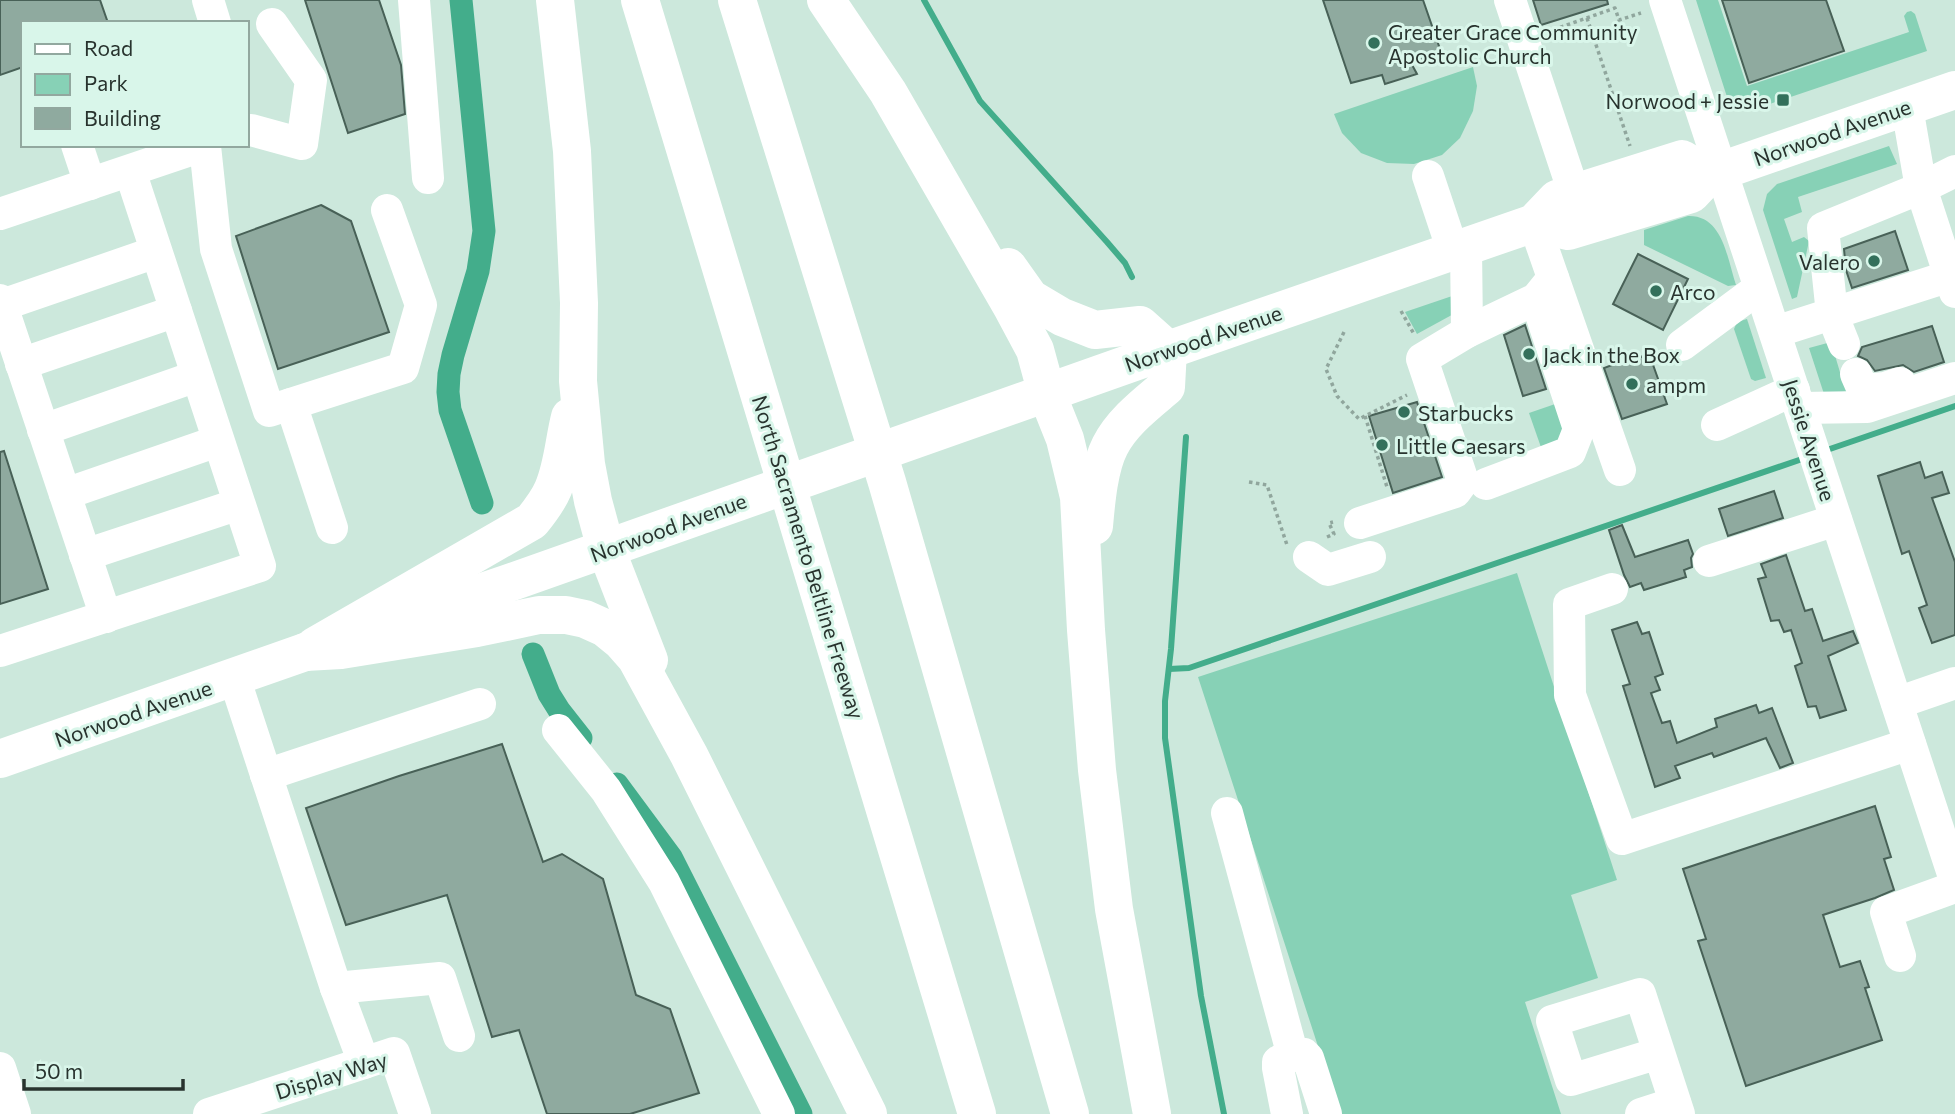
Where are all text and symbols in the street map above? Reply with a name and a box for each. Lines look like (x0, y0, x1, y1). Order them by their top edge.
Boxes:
place label: Greater Grace Community Apostolic Church (1388, 19, 1638, 68)
legend (21, 21, 248, 147)
text: Road (84, 35, 133, 60)
marker: Greater Grace Community Apostolic Church (1366, 35, 1382, 51)
text: Park (84, 70, 128, 95)
place label: Norwood + Jessie (1605, 88, 1769, 113)
marker: Norwood + Jessie (1775, 92, 1791, 108)
street label: Norwood Avenue (1750, 93, 1914, 171)
text: Building (84, 105, 161, 130)
place label: Valero (1799, 249, 1860, 274)
marker: Valero (1866, 253, 1882, 269)
place label: Arco (1670, 279, 1715, 304)
marker: Arco (1648, 283, 1664, 299)
street label: Norwood Avenue (1121, 299, 1285, 377)
place label: Jack in the Box (1543, 342, 1680, 367)
marker: Jack in the Box (1521, 346, 1537, 362)
place label: ampm (1646, 372, 1706, 397)
marker: ampm (1624, 376, 1640, 392)
street label: Jessie Avenue (1779, 376, 1841, 504)
street label: North Sacramento Beltline Freeway (748, 392, 870, 722)
place label: Starbucks (1418, 400, 1514, 425)
marker: Starbucks (1396, 404, 1412, 420)
place label: Little Caesars (1396, 433, 1526, 458)
marker: Little Caesars (1374, 437, 1390, 453)
street label: Norwood Avenue (586, 487, 750, 567)
street label: Norwood Avenue (51, 674, 215, 752)
street label: Display Way (272, 1046, 390, 1104)
scale bar (24, 1048, 184, 1092)
text: 50 m (35, 1058, 83, 1083)

